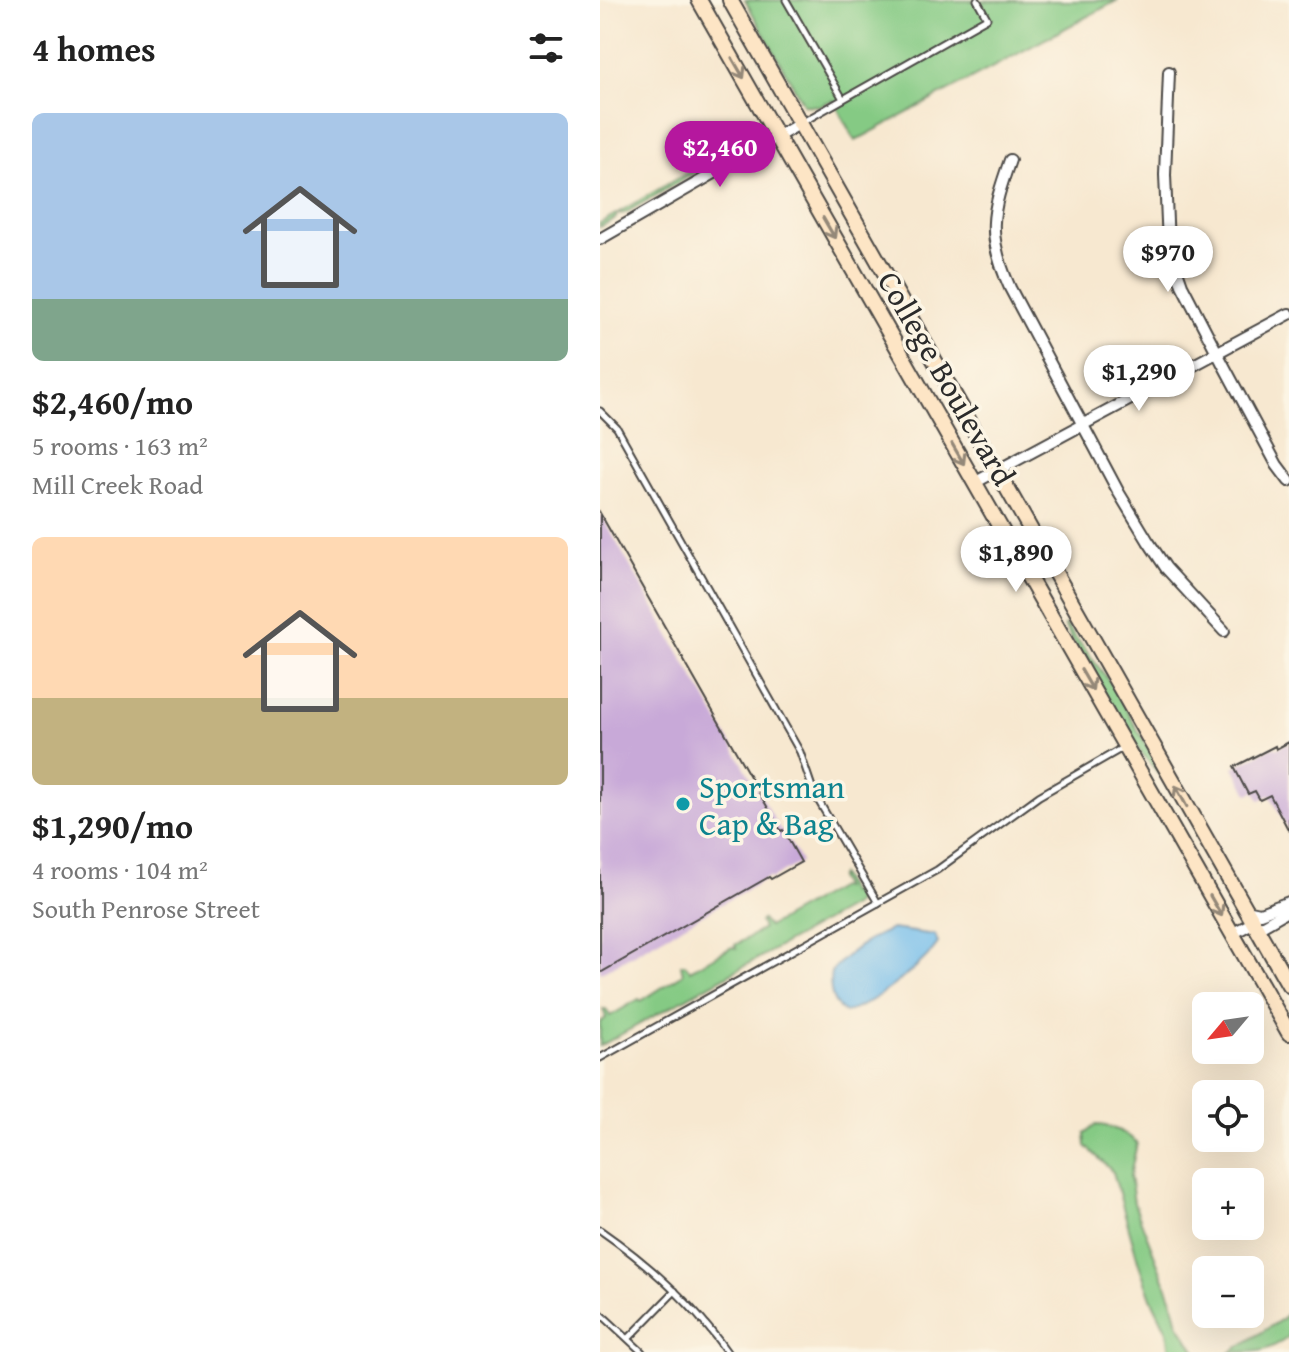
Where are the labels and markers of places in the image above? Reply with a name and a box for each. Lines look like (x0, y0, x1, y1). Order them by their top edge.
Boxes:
pin: $2,460 (655, 121, 785, 189)
pin: $970 (1121, 226, 1215, 294)
pin: $1,290 (1074, 345, 1204, 413)
pin: $1,890 (951, 526, 1081, 594)
place label: Sportsman Cap & Bag (699, 763, 845, 847)
marker: Sportsman Cap & Bag (674, 795, 692, 813)

